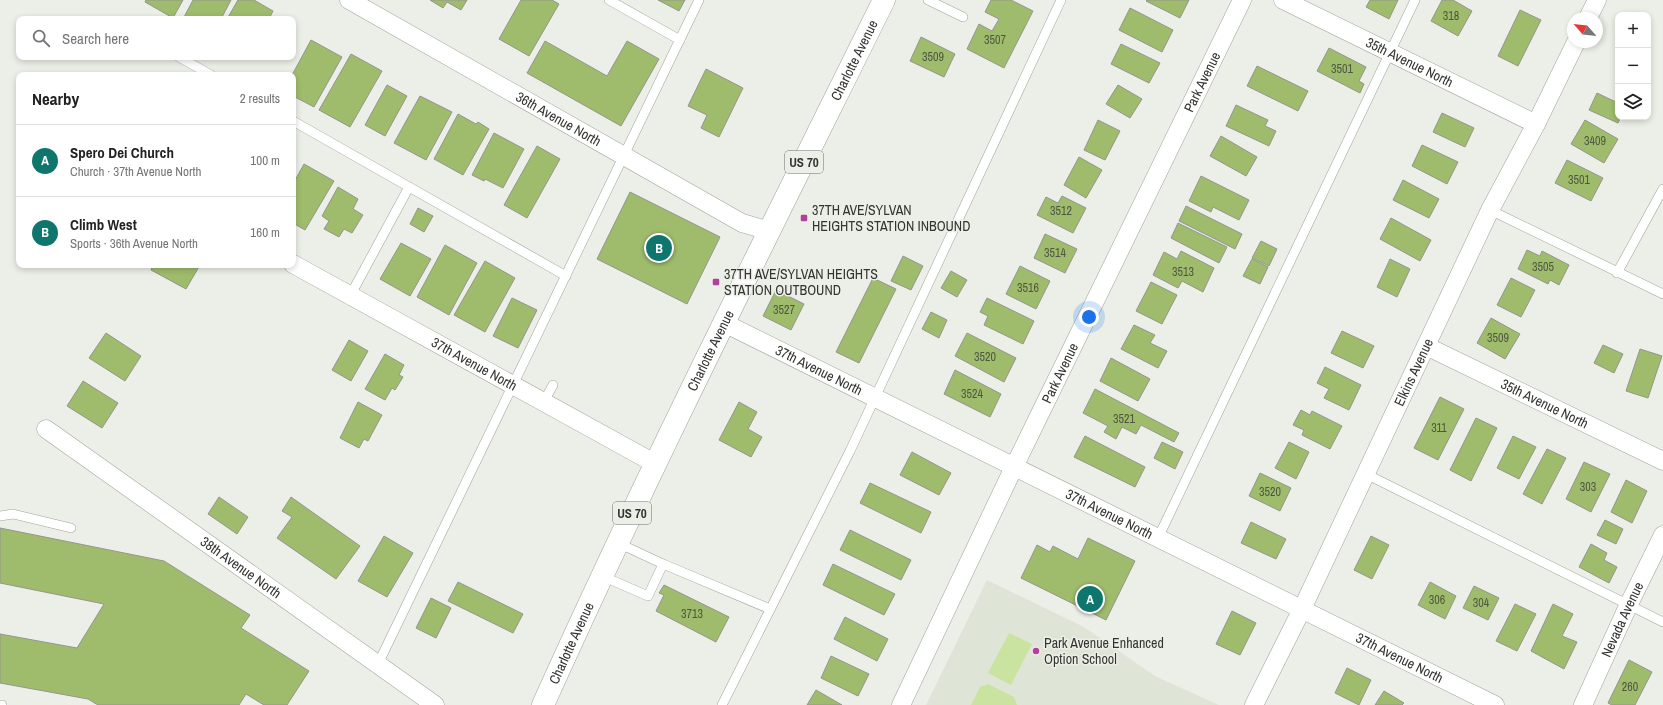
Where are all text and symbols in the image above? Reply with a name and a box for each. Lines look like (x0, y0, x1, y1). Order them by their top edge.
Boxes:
house number: 318 (1443, 8, 1459, 24)
north arrow (1567, 12, 1603, 48)
map controls (1615, 12, 1651, 120)
button: + (1615, 12, 1651, 48)
search box (16, 16, 296, 60)
street label: Charlotte Avenue (826, 17, 882, 104)
icon: search (30, 27, 52, 49)
text: Search here (62, 28, 129, 49)
house number: 3507 (984, 32, 1006, 48)
street label: 35th Avenue North (1363, 33, 1456, 91)
button: − (1615, 48, 1651, 84)
house number: 3509 (922, 49, 944, 65)
street label: Park Avenue (1180, 49, 1224, 115)
house number: 3501 (1331, 61, 1353, 77)
button: layers (1615, 84, 1651, 120)
text: Nearby (32, 87, 79, 110)
street label: 36th Avenue North (513, 88, 604, 150)
text: 2 results (240, 90, 280, 107)
house number: 3409 (1584, 133, 1606, 149)
text: Spero Dei Church (70, 142, 174, 163)
road number: US 70 (785, 151, 823, 173)
text: A (41, 152, 49, 169)
text: 100 m (250, 152, 280, 169)
text: Church · 37th Avenue North (70, 163, 201, 180)
house number: 3501 (1568, 172, 1590, 188)
place label: 37TH AVE/SYLVAN HEIGHTS STATION INBOUND (812, 201, 970, 235)
house number: 3512 (1050, 203, 1072, 219)
marker: 37TH AVE/SYLVAN HEIGHTS STATION INBOUND (799, 213, 809, 223)
text: Climb West (70, 214, 137, 235)
text: B (41, 224, 49, 241)
text: 160 m (250, 224, 280, 241)
pin: B (646, 233, 672, 263)
text: Sports · 36th Avenue North (70, 235, 198, 252)
house number: 3514 (1044, 245, 1066, 261)
house number: 3505 (1532, 259, 1554, 275)
house number: 3513 (1172, 264, 1194, 280)
place label: 37TH AVE/SYLVAN HEIGHTS STATION OUTBOUND (724, 265, 878, 299)
marker: 37TH AVE/SYLVAN HEIGHTS STATION OUTBOUND (711, 277, 721, 287)
house number: 3516 (1017, 280, 1039, 296)
house number: 3527 (773, 302, 795, 318)
street label: Charlotte Avenue (683, 307, 738, 394)
your location (1079, 307, 1099, 327)
house number: 3509 (1487, 330, 1509, 346)
street label: 37th Avenue North (428, 333, 520, 395)
street label: Elkins Avenue (1390, 336, 1437, 409)
street label: Park Avenue (1038, 340, 1082, 406)
street label: 37th Avenue North (772, 341, 866, 399)
house number: 3520 (974, 349, 996, 365)
street label: 35th Avenue North (1498, 375, 1591, 432)
house number: 3524 (961, 386, 983, 402)
house number: 3521 (1113, 411, 1135, 427)
house number: 311 (1431, 420, 1447, 436)
house number: 303 (1580, 479, 1596, 495)
house number: 3520 (1259, 484, 1281, 500)
street label: 37th Avenue North (1063, 485, 1156, 543)
road number: US 70 (613, 502, 651, 524)
street label: 38th Avenue North (197, 532, 285, 602)
street label: Nevada Avenue (1597, 579, 1647, 660)
pin: A (1077, 584, 1103, 614)
house number: 306 (1429, 592, 1445, 608)
house number: 304 (1473, 595, 1490, 611)
street label: Charlotte Avenue (545, 599, 598, 687)
house number: 3713 (681, 606, 703, 622)
street label: 37th Avenue North (1353, 629, 1446, 687)
place label: Park Avenue Enhanced Option School (1044, 634, 1164, 668)
marker: Park Avenue Enhanced Option School (1031, 646, 1041, 656)
house number: 260 (1622, 679, 1638, 695)

